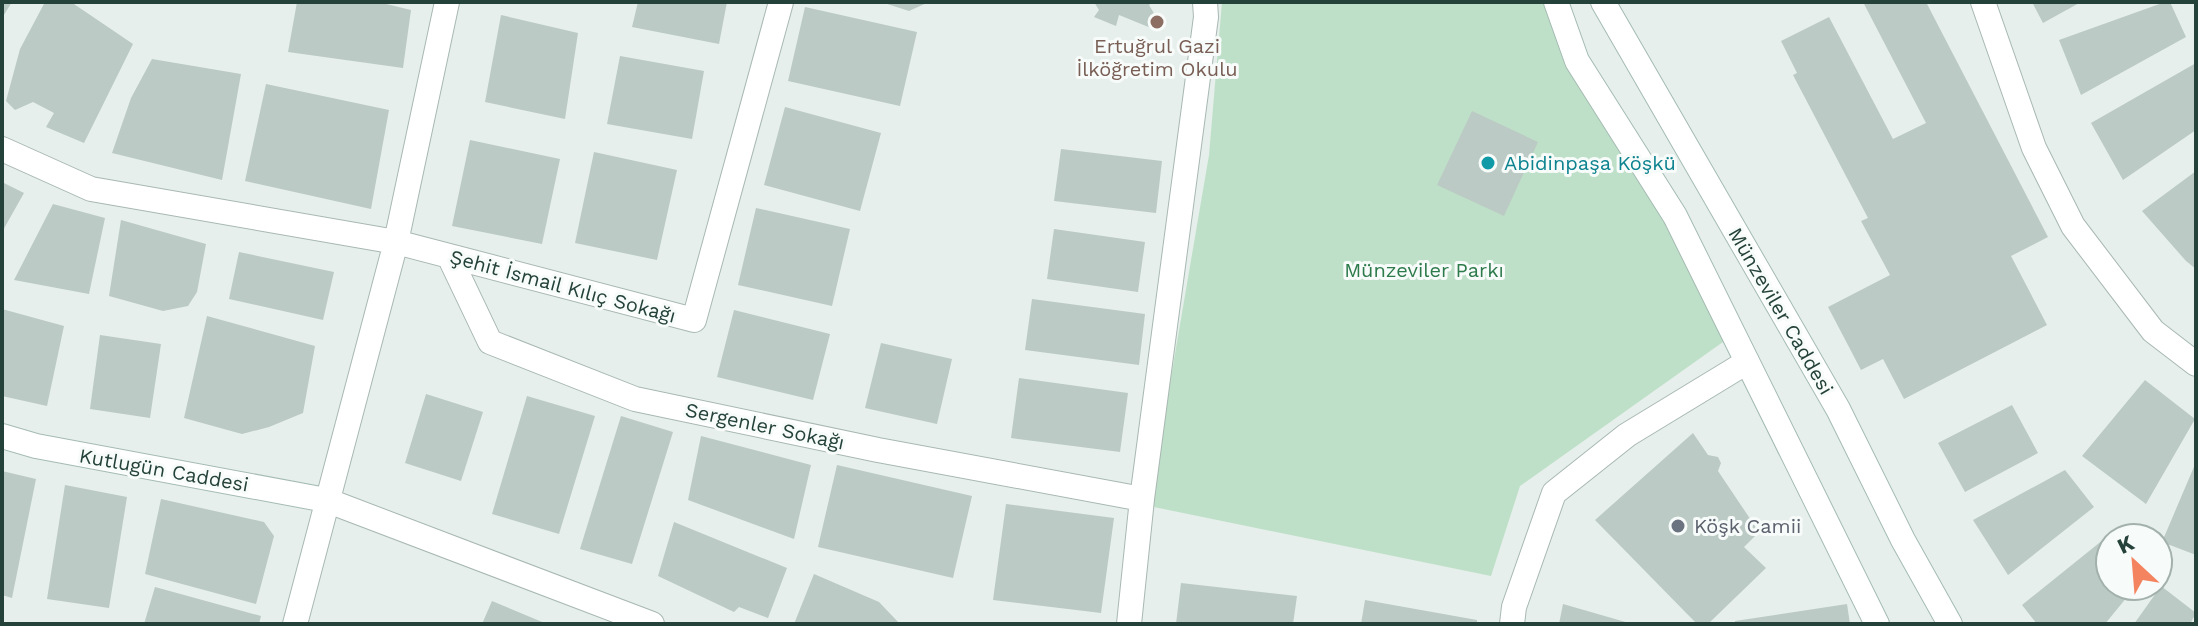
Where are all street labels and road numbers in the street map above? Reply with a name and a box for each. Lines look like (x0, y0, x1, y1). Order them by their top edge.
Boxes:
street label: Münzeviler Caddesi (1723, 223, 1839, 399)
street label: Şehit İsmail Kılıç Sokağı (448, 244, 678, 328)
street label: Sergenler Sokağı (683, 397, 847, 455)
street label: Kutlugün Caddesi (77, 443, 251, 497)

